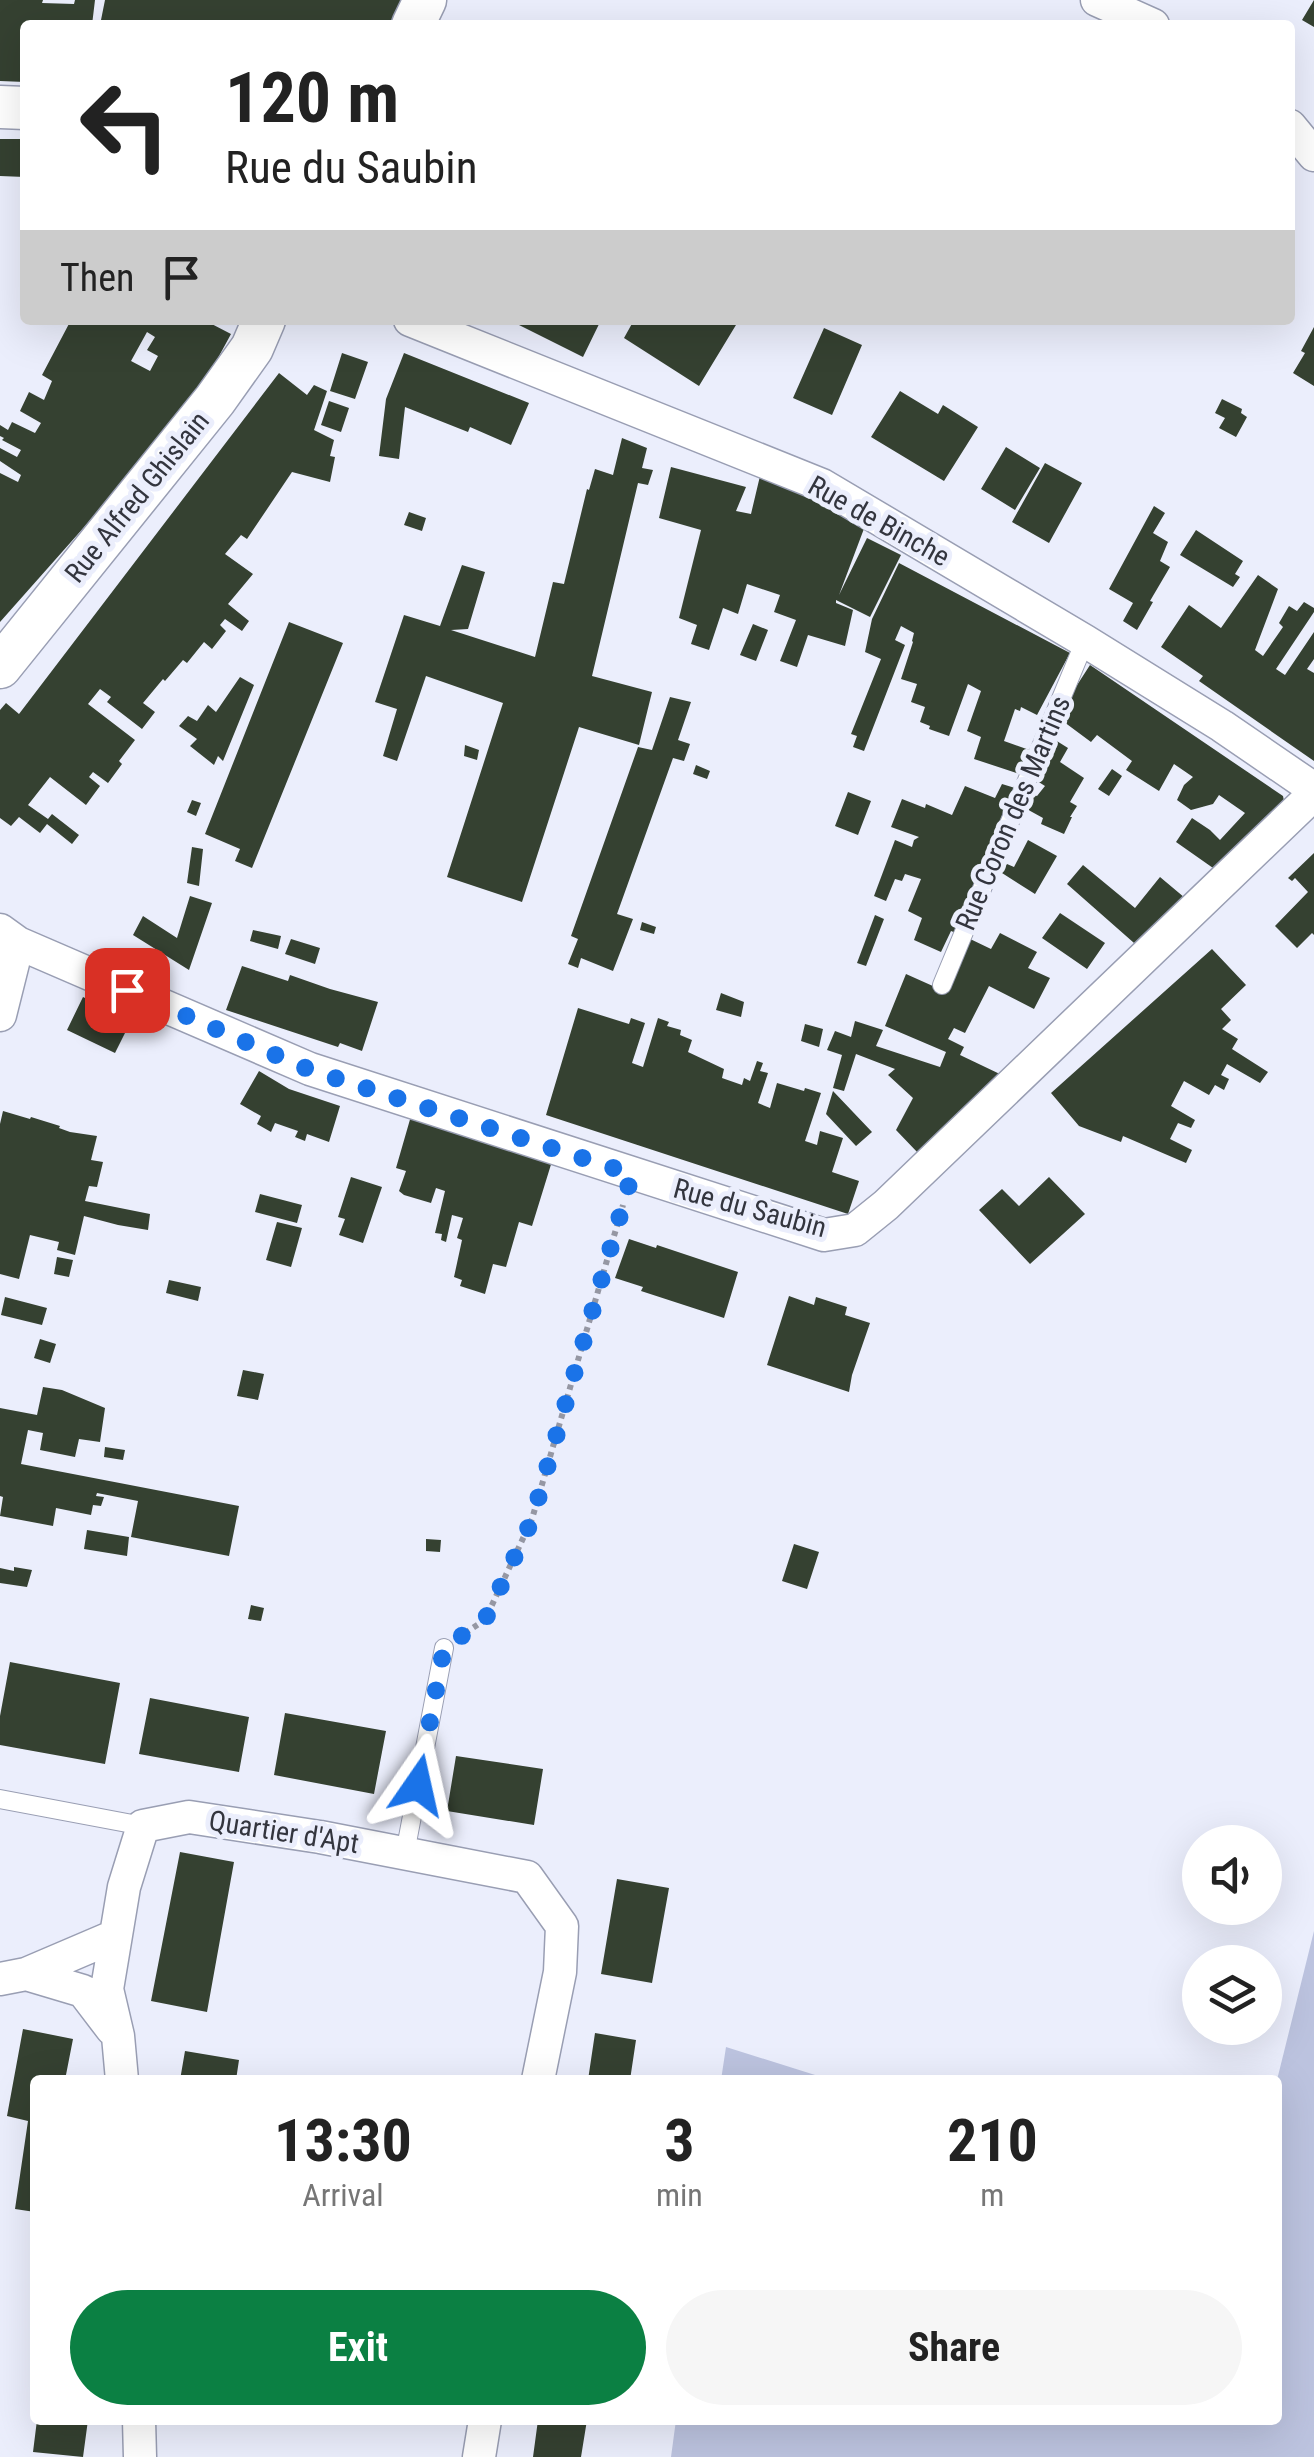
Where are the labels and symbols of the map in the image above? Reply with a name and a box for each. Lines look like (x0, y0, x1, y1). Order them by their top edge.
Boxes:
street label: Rue Alfred Ghislain (58, 405, 216, 589)
street label: Rue de Binche (803, 469, 955, 573)
street label: Rue Coron des Martins (949, 691, 1077, 935)
pin (85, 948, 170, 1033)
street label: Rue du Saubin (670, 1172, 830, 1244)
position arrow (366, 1733, 470, 1837)
street label: Quartier d'Apt (207, 1804, 361, 1860)

